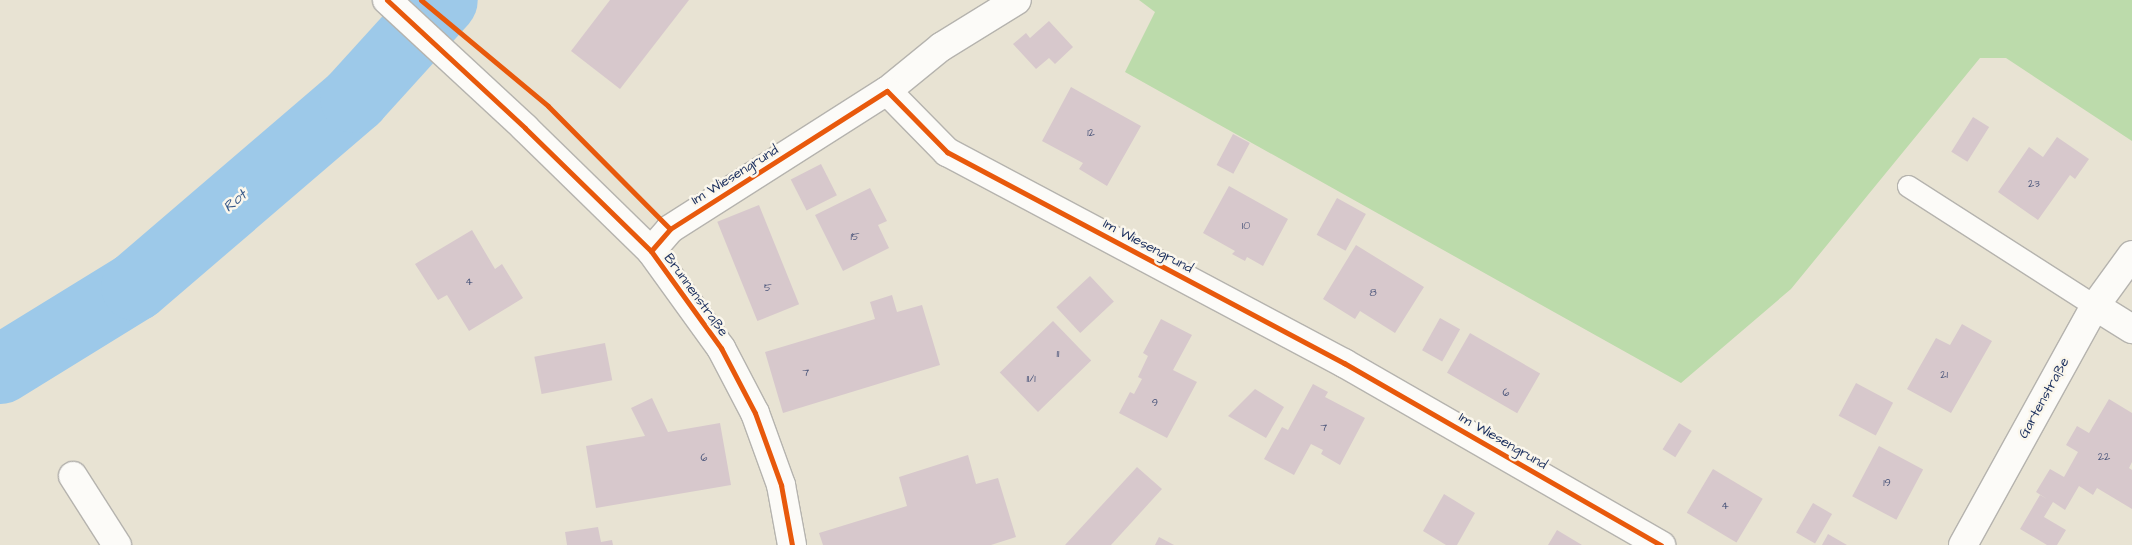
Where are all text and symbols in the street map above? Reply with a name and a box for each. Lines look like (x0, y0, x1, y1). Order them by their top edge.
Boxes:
house number: 12 (1087, 126, 1095, 140)
street label: Im Wiesengrund (688, 142, 782, 208)
house number: 23 (2028, 177, 2040, 191)
water label: Rot (220, 186, 250, 216)
street label: Im Wiesengrund (1100, 215, 1196, 277)
house number: 10 (1242, 219, 1250, 233)
house number: 15 (850, 230, 860, 244)
street label: Brunnenstraße (660, 250, 732, 340)
house number: 4 (465, 275, 473, 289)
house number: 5 (764, 281, 772, 295)
house number: 8 (1369, 286, 1377, 300)
house number: 11 (1057, 347, 1059, 361)
street label: Gartenstraße (2015, 355, 2073, 441)
house number: 7 (803, 366, 809, 380)
house number: 21 (1940, 368, 1948, 382)
house number: 11/1 (1026, 372, 1036, 386)
house number: 6 (1503, 386, 1509, 400)
house number: 9 (1152, 396, 1158, 410)
street label: Im Wiesengrund (1456, 409, 1550, 473)
house number: 7 (1321, 421, 1327, 435)
house number: 22 (2098, 450, 2110, 464)
house number: 6 (701, 451, 707, 465)
house number: 19 (1883, 476, 1891, 490)
house number: 4 (1721, 499, 1729, 513)

